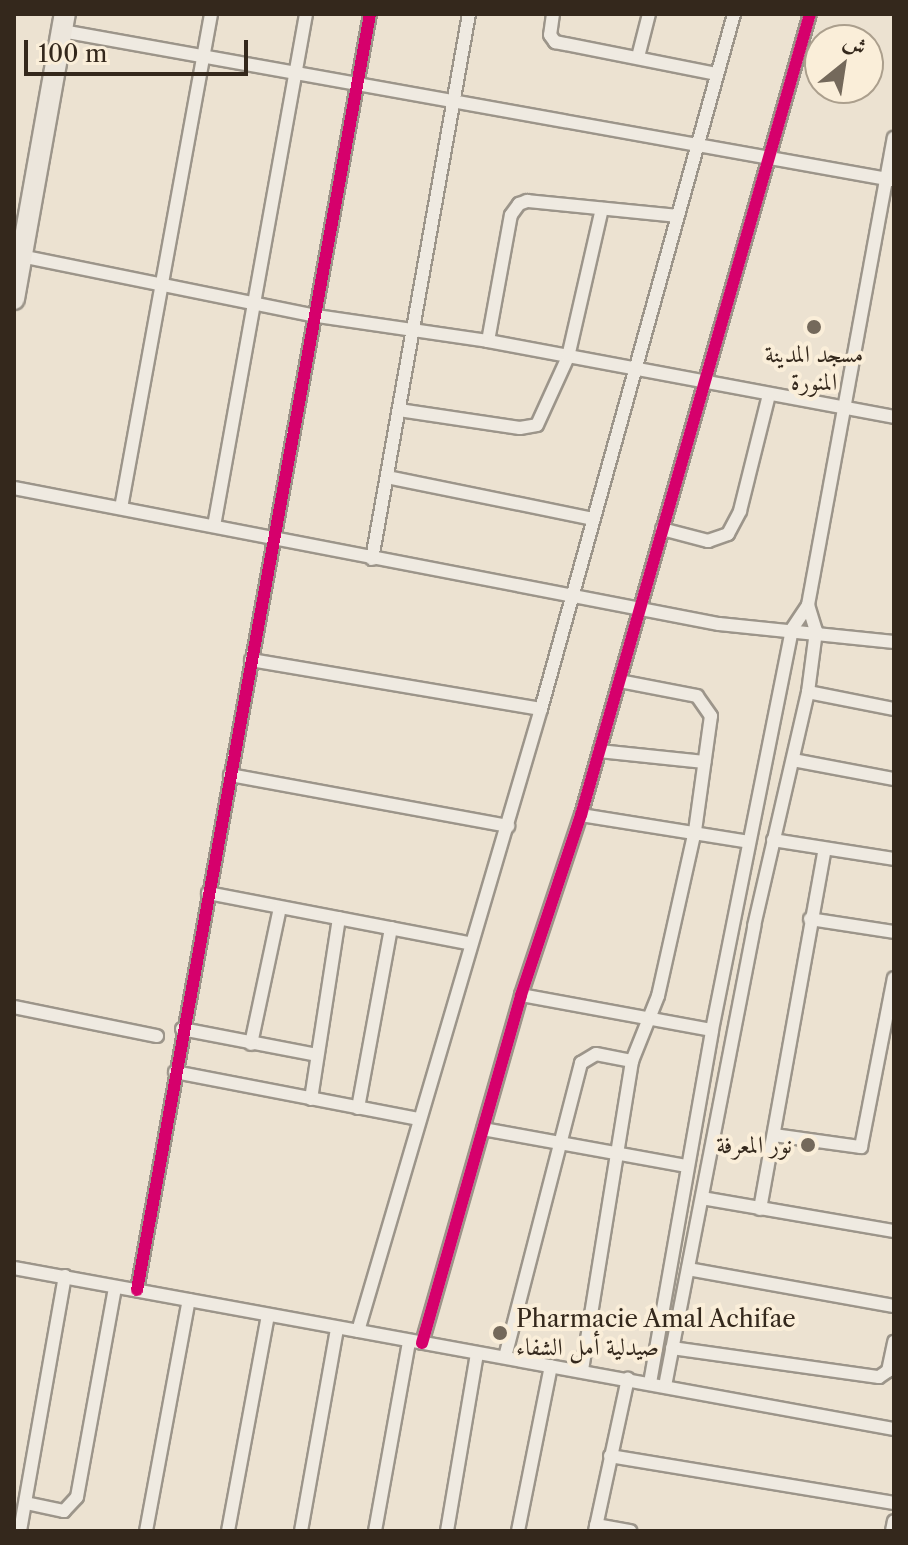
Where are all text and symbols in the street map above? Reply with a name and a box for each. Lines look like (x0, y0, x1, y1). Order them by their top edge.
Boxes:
scale bar (28, 24, 252, 74)
north arrow (804, 24, 884, 104)
text: ش (839, 27, 871, 62)
text: 100 m (38, 39, 107, 68)
marker: مسجد المدينة المنورة (805, 318, 823, 336)
place label: مسجد المدينة المنورة (765, 340, 863, 396)
place label: نور المعرفة (716, 1131, 792, 1159)
marker: نور المعرفة (799, 1136, 817, 1154)
place label: Pharmacie Amal Achifae صيدلية أمل الشفاء (516, 1305, 798, 1361)
marker: Pharmacie Amal Achifae صيدلية أمل الشفاء (491, 1324, 509, 1342)

